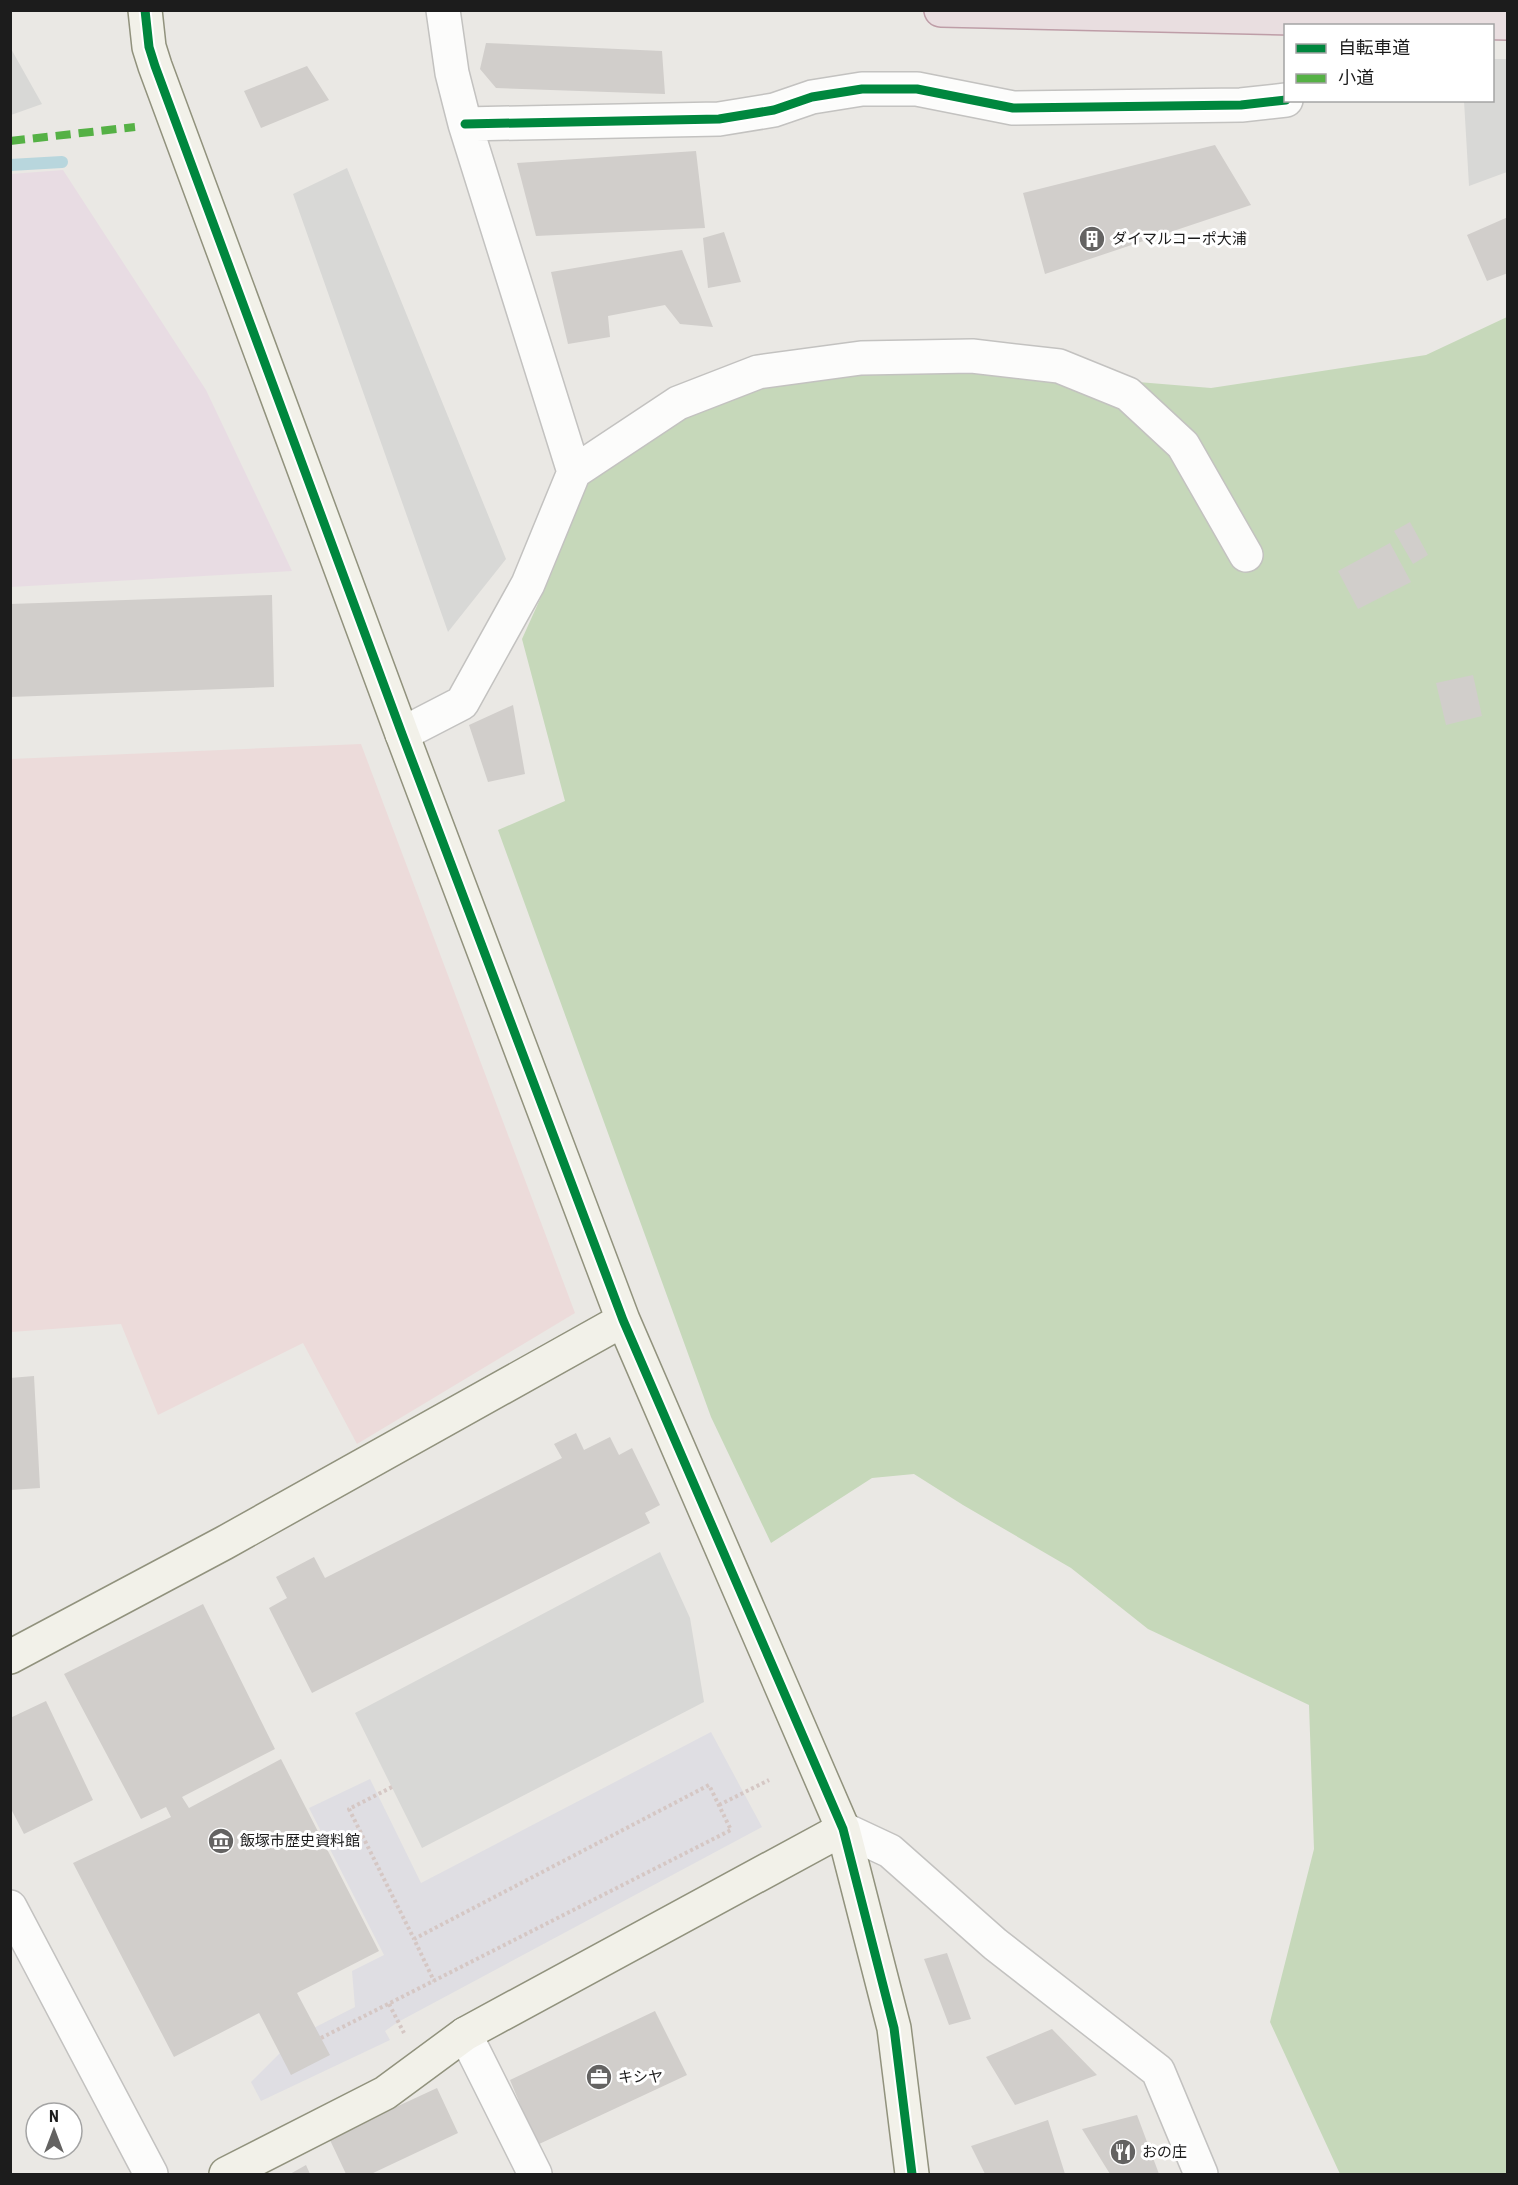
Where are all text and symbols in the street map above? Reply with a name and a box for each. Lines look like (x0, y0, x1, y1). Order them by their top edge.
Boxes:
legend (1284, 24, 1494, 102)
text: 自転車道 (1338, 37, 1410, 58)
text: 小道 (1338, 67, 1374, 88)
building icon: ダイマルコーポ大浦 (1077, 224, 1107, 254)
place label: ダイマルコーポ大浦 (1112, 230, 1247, 248)
museum icon: 飯塚市歴史資料館 (206, 1826, 236, 1856)
place label: 飯塚市歴史資料館 (240, 1832, 360, 1850)
office icon: キシヤ (584, 2062, 614, 2092)
place label: キシヤ (618, 2068, 663, 2086)
north arrow (24, 2101, 84, 2161)
text: N (49, 2107, 59, 2126)
restaurant icon: おの庄 (1108, 2137, 1138, 2167)
place label: おの庄 (1142, 2143, 1187, 2161)

